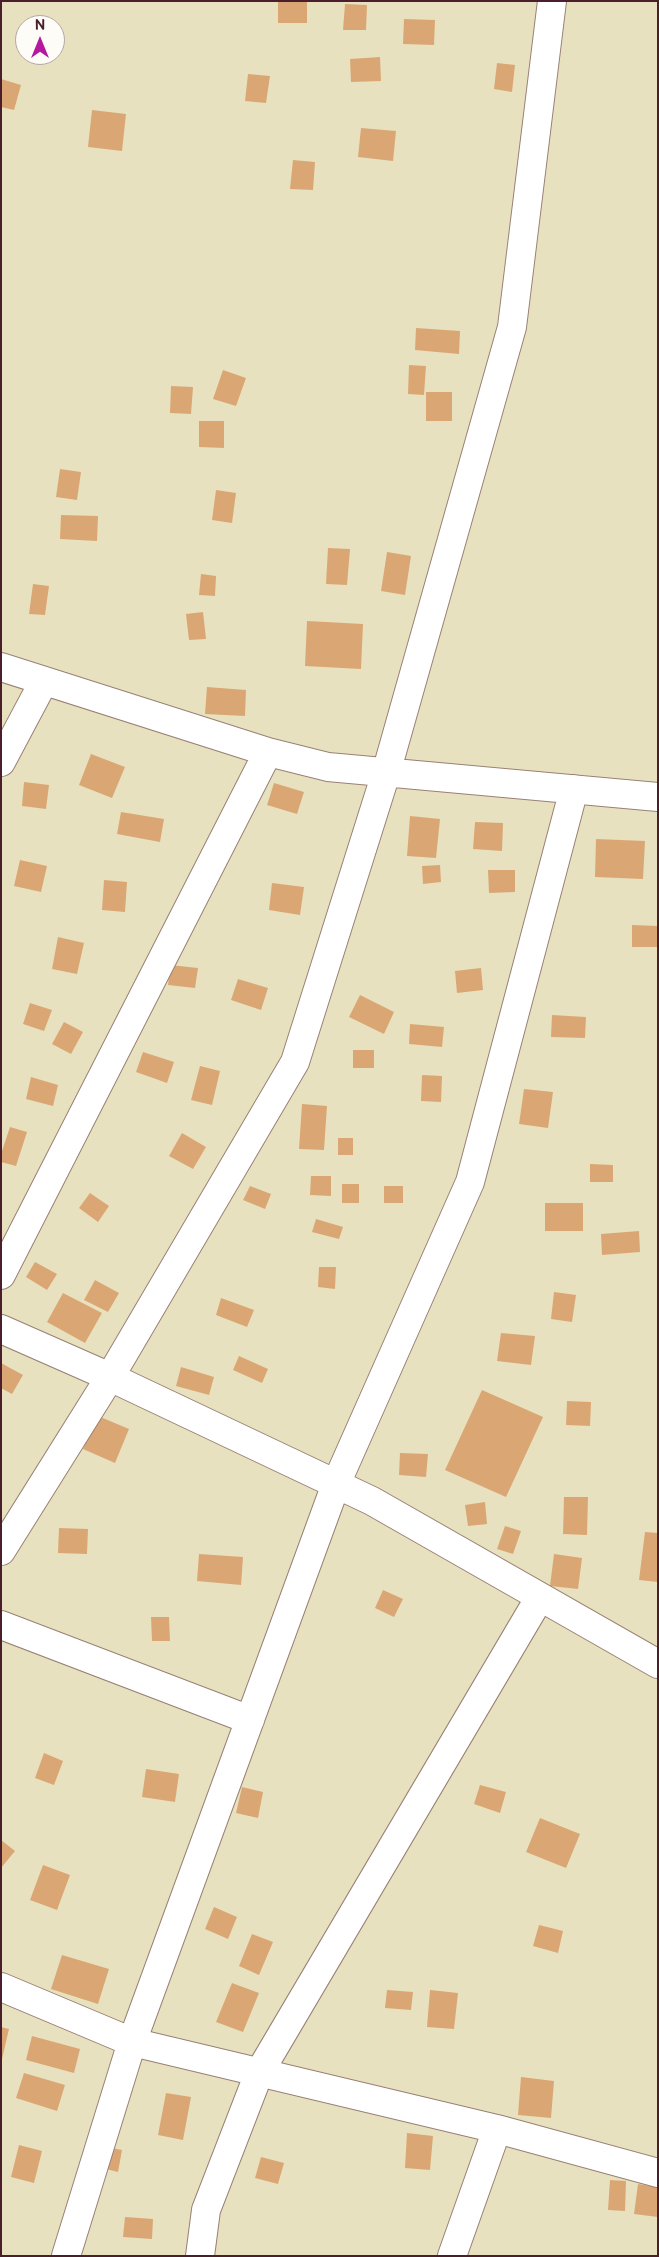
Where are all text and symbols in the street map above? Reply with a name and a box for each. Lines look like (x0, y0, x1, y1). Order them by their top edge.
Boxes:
north arrow (15, 15, 65, 65)
text: N (35, 17, 45, 34)

